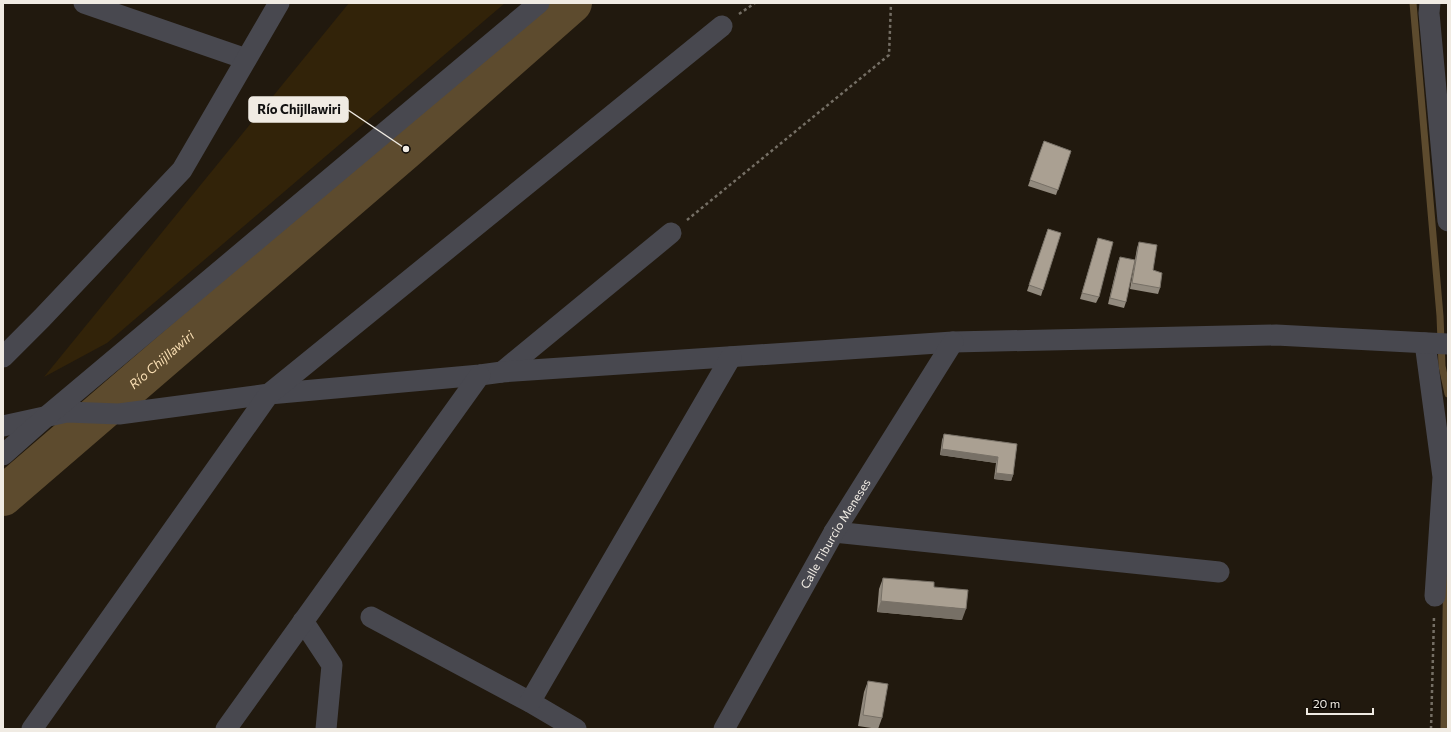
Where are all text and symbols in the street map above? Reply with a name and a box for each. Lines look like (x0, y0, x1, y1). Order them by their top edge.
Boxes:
callout: Río Chijllawiri (249, 97, 348, 122)
text: Río Chijllawiri (257, 101, 341, 117)
water label: Río Chijllawiri (126, 327, 198, 392)
street label: Calle Tiburcio Meneses (797, 476, 873, 591)
scale bar (1307, 690, 1373, 716)
text: 20 m (1313, 696, 1340, 710)

